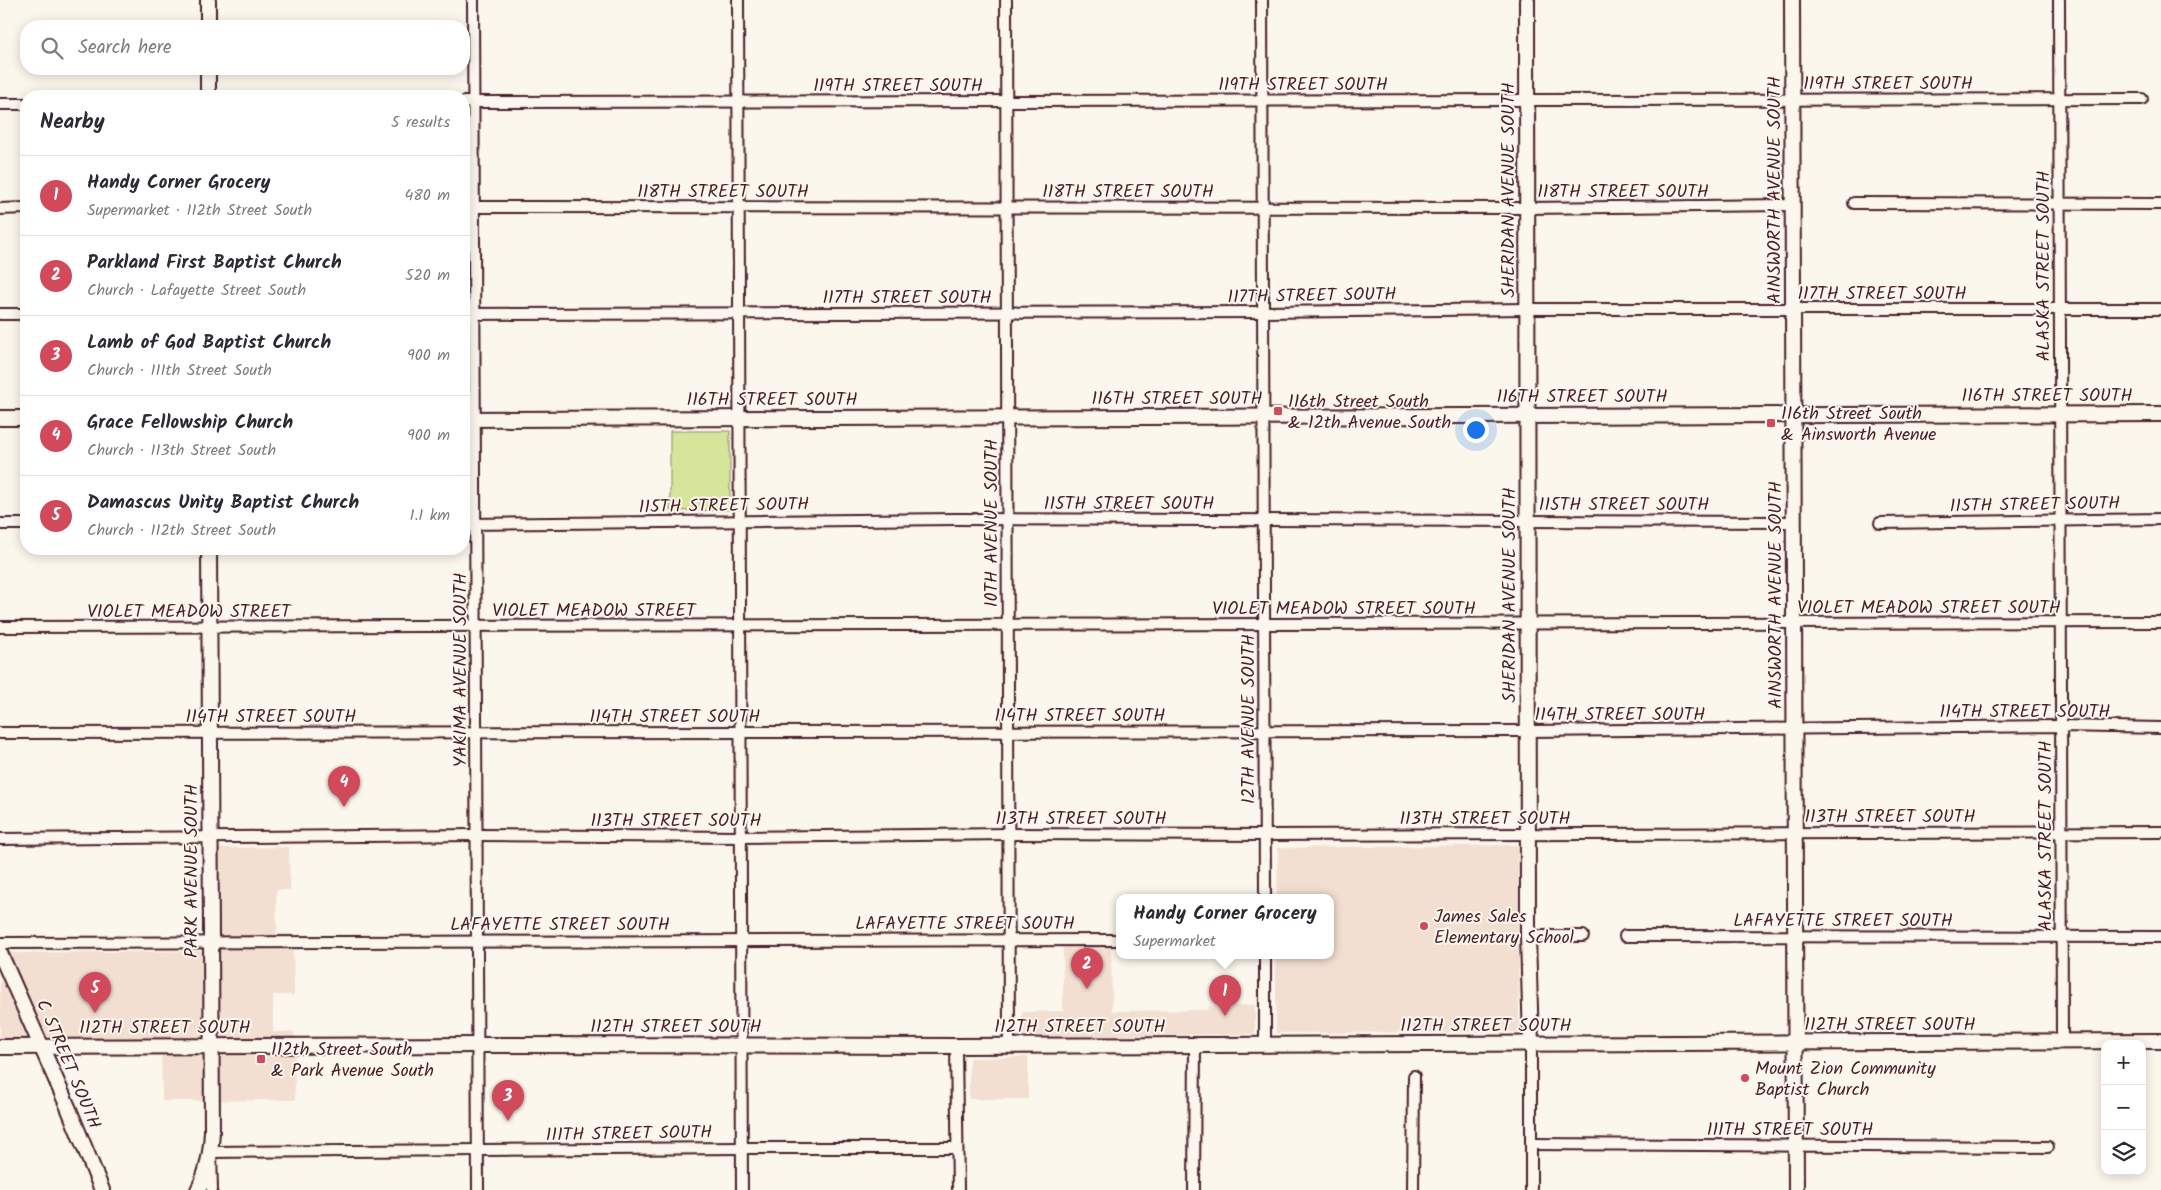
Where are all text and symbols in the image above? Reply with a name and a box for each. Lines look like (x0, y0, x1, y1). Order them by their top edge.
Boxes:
search box (20, 20, 470, 75)
text: Search here (78, 33, 172, 63)
icon: search (38, 34, 66, 62)
street label: 119TH STREET SOUTH (1803, 70, 1973, 99)
street label: 119TH STREET SOUTH (1218, 71, 1388, 100)
street label: 119TH STREET SOUTH (813, 72, 983, 101)
street label: AINSWORTH AVENUE SOUTH (1761, 76, 1790, 304)
street label: SHERIDAN AVENUE SOUTH (1495, 83, 1524, 298)
text: Nearby (40, 106, 105, 139)
text: 5 results (391, 110, 450, 135)
text: Handy Corner Grocery (87, 168, 270, 198)
street label: ALASKA STREET SOUTH (2030, 171, 2059, 361)
street label: 118TH STREET SOUTH (637, 178, 809, 207)
street label: 118TH STREET SOUTH (1042, 178, 1214, 207)
street label: 118TH STREET SOUTH (1537, 178, 1709, 207)
text: 1 (54, 183, 58, 208)
text: 480 m (404, 183, 450, 208)
text: Supermarket · 112th Street South (87, 198, 312, 223)
text: Parkland First Baptist Church (87, 248, 342, 278)
text: 2 (51, 263, 61, 288)
text: 520 m (405, 263, 450, 288)
text: Church · Lafayette Street South (87, 278, 306, 303)
street label: 117TH STREET SOUTH (1797, 280, 1967, 309)
street label: 117TH STREET SOUTH (1227, 281, 1397, 312)
street label: 117TH STREET SOUTH (822, 284, 992, 313)
text: Lamb of God Baptist Church (87, 328, 331, 358)
text: 3 (52, 343, 60, 368)
text: 900 m (407, 343, 450, 368)
text: Church · 111th Street South (87, 358, 272, 383)
street label: 116TH STREET SOUTH (1962, 382, 2132, 411)
street label: 116TH STREET SOUTH (1497, 383, 1667, 412)
street label: 116TH STREET SOUTH (1092, 385, 1262, 414)
street label: 116TH STREET SOUTH (687, 386, 857, 415)
place label: 116th Street South & 12th Avenue South (1288, 388, 1451, 438)
place label: 116th Street South & Ainsworth Avenue (1781, 400, 1936, 450)
marker: 116th Street South & 12th Avenue South (1272, 405, 1284, 417)
text: Grace Fellowship Church (87, 408, 293, 438)
your location (1463, 417, 1489, 443)
marker: 116th Street South & Ainsworth Avenue (1765, 417, 1777, 429)
text: 4 (52, 423, 60, 448)
text: 900 m (407, 423, 450, 448)
text: Church · 113th Street South (87, 438, 276, 463)
street label: 10TH AVENUE SOUTH (978, 439, 1007, 607)
street label: AINSWORTH AVENUE SOUTH (1762, 481, 1791, 709)
text: Damascus Unity Baptist Church (87, 488, 359, 518)
street label: SHERIDAN AVENUE SOUTH (1496, 488, 1525, 703)
street label: 115TH STREET SOUTH (1044, 490, 1214, 519)
street label: 115TH STREET SOUTH (1950, 490, 2121, 521)
street label: 115TH STREET SOUTH (639, 491, 810, 522)
street label: 115TH STREET SOUTH (1539, 491, 1709, 520)
text: 5 (52, 503, 60, 528)
text: 1.1 km (410, 503, 450, 528)
text: Church · 112th Street South (87, 518, 276, 543)
street label: YAKIMA AVENUE SOUTH (447, 573, 476, 767)
street label: VIOLET MEADOW STREET SOUTH (1797, 594, 2061, 623)
street label: VIOLET MEADOW STREET SOUTH (1212, 595, 1476, 624)
street label: VIOLET MEADOW STREET (492, 597, 697, 626)
street label: VIOLET MEADOW STREET (87, 598, 292, 627)
street label: 12TH AVENUE SOUTH (1235, 634, 1264, 804)
street label: 114TH STREET SOUTH (1940, 698, 2110, 727)
street label: 114TH STREET SOUTH (1535, 701, 1705, 730)
street label: 114TH STREET SOUTH (995, 702, 1165, 731)
street label: 114TH STREET SOUTH (186, 703, 356, 732)
street label: 114TH STREET SOUTH (590, 703, 760, 732)
street label: ALASKA STREET SOUTH (2032, 741, 2061, 931)
pin: 4 (328, 766, 360, 807)
street label: PARK AVENUE SOUTH (178, 784, 207, 958)
street label: 113TH STREET SOUTH (1804, 803, 1976, 832)
street label: 113TH STREET SOUTH (995, 805, 1167, 834)
street label: 113TH STREET SOUTH (1399, 805, 1571, 834)
street label: 113TH STREET SOUTH (590, 807, 762, 836)
popup (1116, 894, 1334, 959)
text: Handy Corner Grocery (1133, 899, 1317, 929)
place label: James Sales Elementary School (1434, 903, 1575, 953)
street label: LAFAYETTE STREET SOUTH (1733, 907, 1953, 936)
street label: LAFAYETTE STREET SOUTH (855, 910, 1075, 939)
street label: LAFAYETTE STREET SOUTH (450, 911, 670, 940)
marker: James Sales Elementary School (1418, 920, 1430, 932)
text: Supermarket (1133, 929, 1216, 954)
pin: 2 (1071, 948, 1103, 989)
pin: 5 (79, 972, 111, 1013)
pin: 1 (1209, 975, 1241, 1016)
street label: C STREET SOUTH (27, 995, 108, 1134)
street label: 112TH STREET SOUTH (1804, 1011, 1976, 1040)
street label: 112TH STREET SOUTH (1400, 1012, 1572, 1041)
street label: 112TH STREET SOUTH (590, 1013, 762, 1042)
street label: 112TH STREET SOUTH (994, 1013, 1166, 1042)
street label: 112TH STREET SOUTH (79, 1014, 251, 1043)
place label: 112th Street South & Park Avenue South (271, 1036, 434, 1086)
map controls (2101, 1040, 2146, 1175)
button: + (2101, 1040, 2146, 1085)
marker: 112th Street South & Park Avenue South (255, 1053, 267, 1065)
place label: Mount Zion Community Baptist Church (1755, 1055, 1936, 1105)
marker: Mount Zion Community Baptist Church (1739, 1072, 1751, 1084)
pin: 3 (492, 1080, 524, 1121)
button: − (2101, 1085, 2146, 1130)
street label: 111TH STREET SOUTH (1707, 1116, 1873, 1145)
street label: 111TH STREET SOUTH (546, 1119, 713, 1150)
button: layers (2101, 1130, 2146, 1175)

